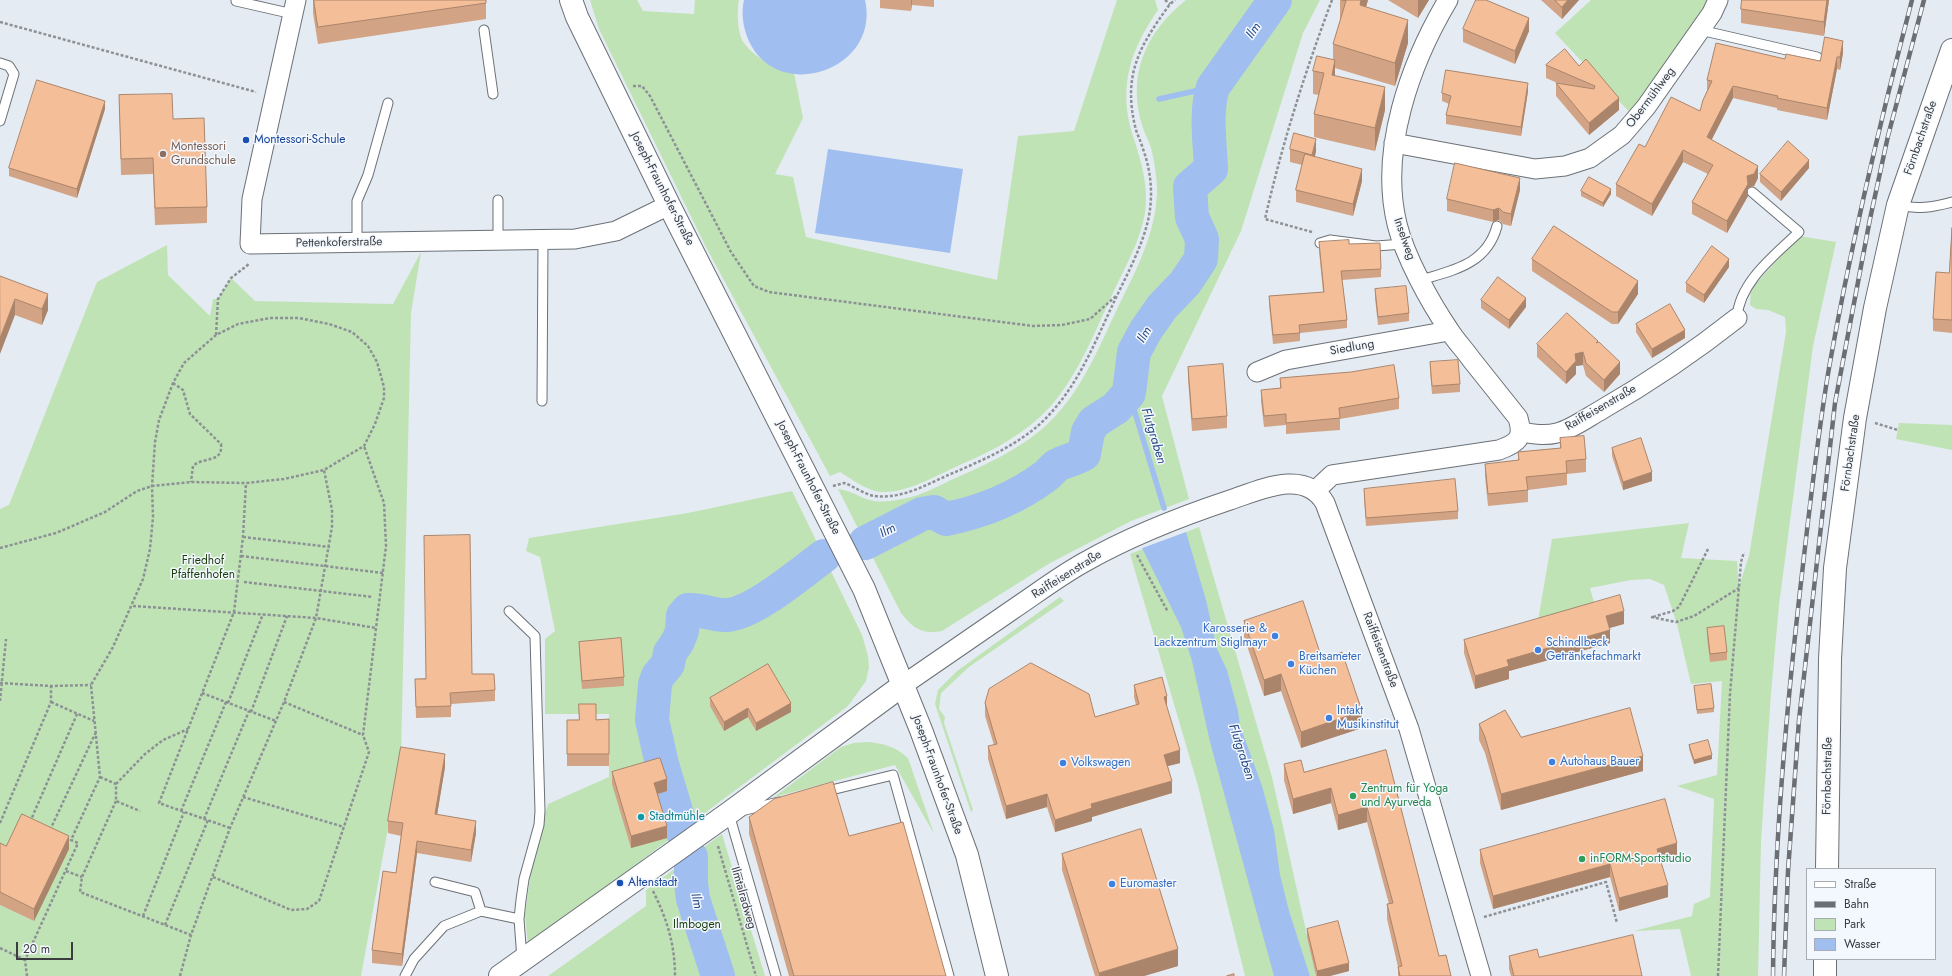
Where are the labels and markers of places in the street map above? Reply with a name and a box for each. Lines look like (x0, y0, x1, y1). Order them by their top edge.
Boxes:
place label: Montessori-Schule (254, 133, 345, 147)
marker: Montessori-Schule (241, 135, 251, 145)
place label: Montessori Grundschule (171, 140, 236, 168)
marker: Montessori Grundschule (158, 149, 168, 159)
place label: Karosserie & Lackzentrum Stiglmayr (1154, 622, 1267, 650)
marker: Karosserie & Lackzentrum Stiglmayr (1270, 631, 1280, 641)
place label: Schindlbeck Getränkefachmarkt (1546, 636, 1641, 664)
marker: Schindlbeck Getränkefachmarkt (1533, 645, 1543, 655)
place label: Breitsameter Küchen (1299, 650, 1361, 678)
marker: Breitsameter Küchen (1286, 659, 1296, 669)
place label: Intakt Musikinstitut (1337, 704, 1399, 732)
marker: Intakt Musikinstitut (1324, 713, 1334, 723)
place label: Autohaus Bauer (1560, 755, 1639, 769)
place label: Volkswagen (1071, 756, 1131, 770)
marker: Autohaus Bauer (1547, 757, 1557, 767)
marker: Volkswagen (1058, 758, 1068, 768)
place label: Zentrum für Yoga und Ayurveda (1361, 782, 1448, 810)
marker: Zentrum für Yoga und Ayurveda (1348, 791, 1358, 801)
place label: Stadtmühle (649, 810, 705, 824)
marker: Stadtmühle (636, 812, 646, 822)
place label: inFORM-Sportstudio (1590, 852, 1691, 866)
marker: inFORM-Sportstudio (1577, 854, 1587, 864)
place label: Altenstadt (628, 876, 677, 890)
place label: Euromaster (1120, 877, 1177, 891)
marker: Altenstadt (615, 878, 625, 888)
marker: Euromaster (1107, 879, 1117, 889)

